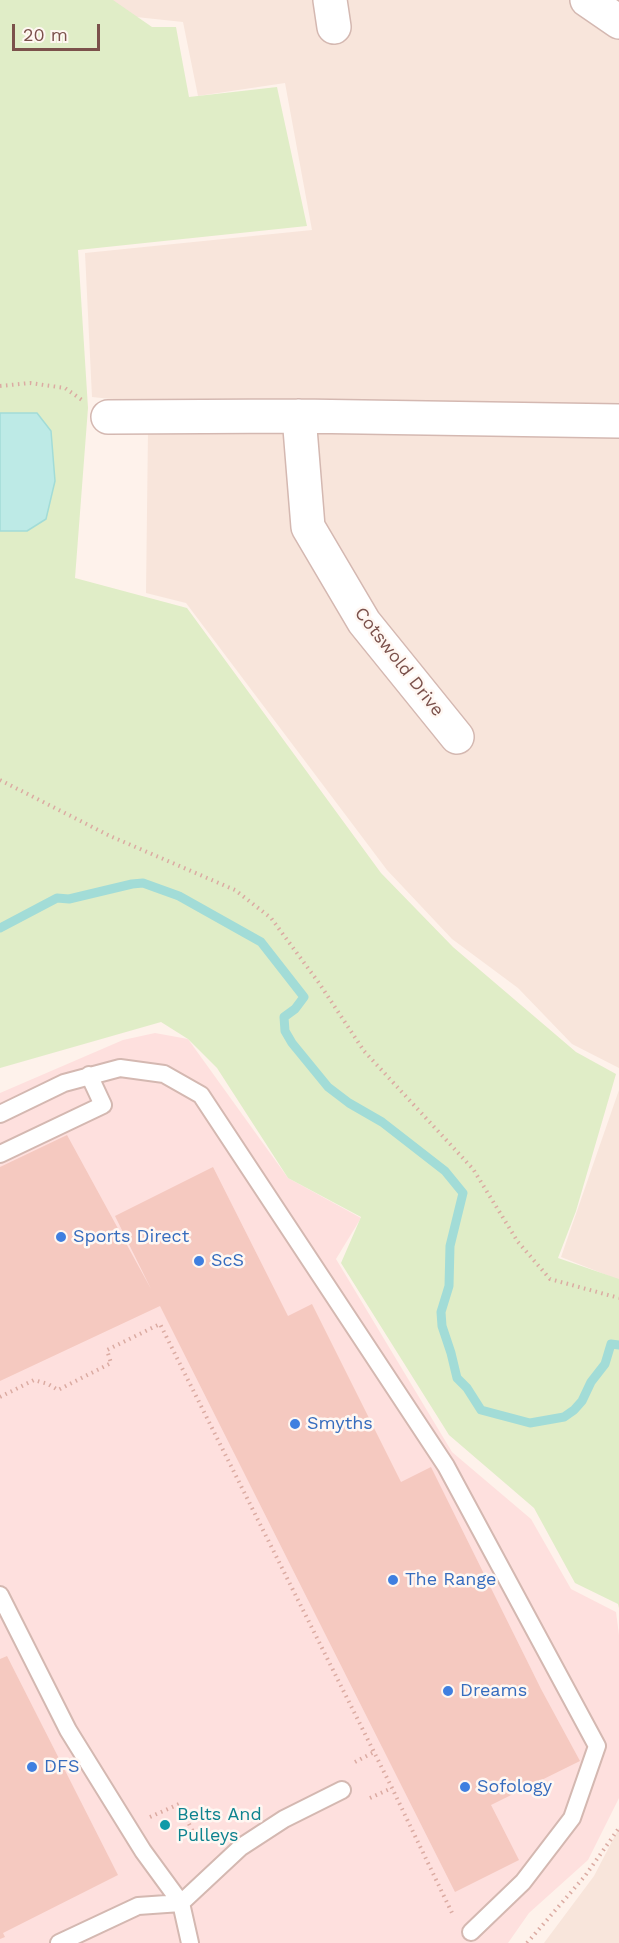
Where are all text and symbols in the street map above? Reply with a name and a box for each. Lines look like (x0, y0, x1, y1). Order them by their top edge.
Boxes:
scale bar (15, 12, 104, 50)
text: 20 m (23, 24, 68, 45)
street label: Cotswold Drive (350, 603, 448, 721)
place label: Sports Direct (73, 1226, 189, 1248)
marker: Sports Direct (54, 1230, 68, 1244)
place label: ScS (211, 1250, 244, 1272)
marker: ScS (192, 1254, 206, 1268)
place label: Smyths (307, 1413, 373, 1435)
marker: Smyths (288, 1417, 302, 1431)
place label: The Range (405, 1569, 496, 1591)
marker: The Range (386, 1573, 400, 1587)
place label: Dreams (460, 1680, 527, 1702)
marker: Dreams (441, 1684, 455, 1698)
place label: DFS (44, 1756, 79, 1778)
marker: DFS (25, 1760, 39, 1774)
place label: Sofology (477, 1776, 552, 1798)
marker: Sofology (458, 1780, 472, 1794)
place label: Belts And Pulleys (177, 1804, 262, 1846)
marker: Belts And Pulleys (158, 1818, 172, 1832)

